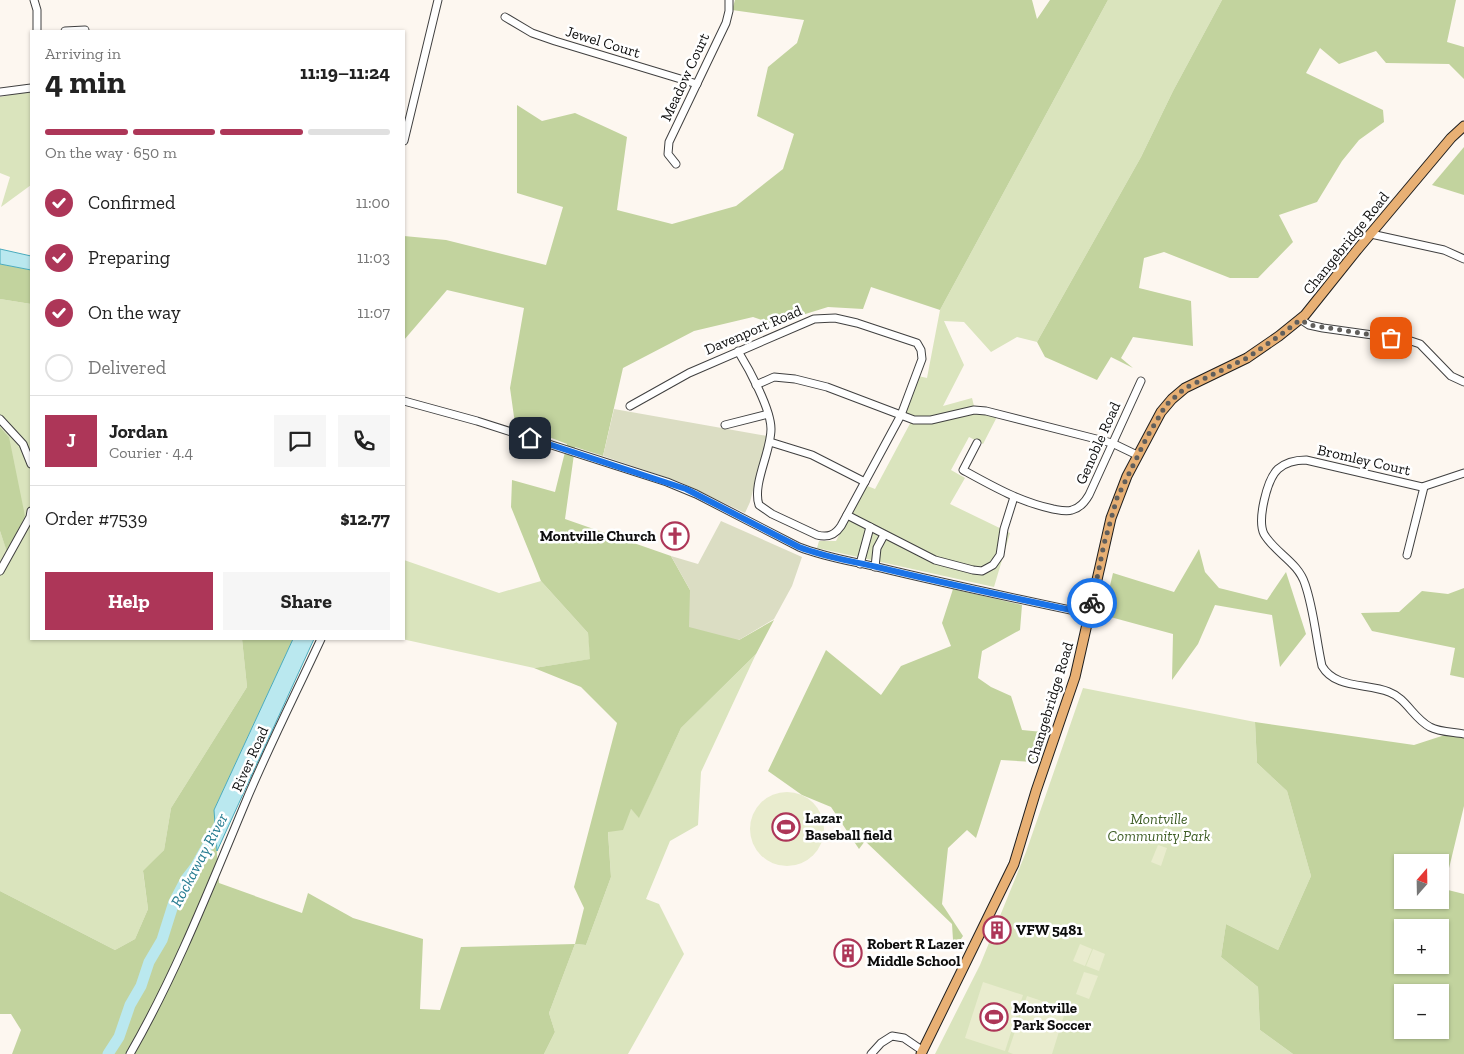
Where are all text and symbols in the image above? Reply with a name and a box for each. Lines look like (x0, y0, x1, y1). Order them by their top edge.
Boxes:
street label: Jewel Court (564, 22, 643, 62)
street label: Meadow Court (657, 30, 713, 124)
text: Arriving in (45, 44, 121, 63)
text: 11:19–11:24 (300, 61, 390, 84)
text: 4 min (45, 63, 126, 101)
text: On the way · 650 m (45, 143, 177, 162)
street label: Changebridge Road (1299, 187, 1393, 298)
icon: check (45, 189, 73, 217)
text: Confirmed (88, 191, 175, 214)
text: 11:00 (356, 193, 390, 212)
icon: check (45, 244, 73, 272)
text: Preparing (88, 246, 170, 269)
text: 11:03 (357, 248, 390, 267)
icon: check (45, 299, 73, 327)
text: On the way (88, 301, 181, 324)
street label: Davenport Road (702, 301, 805, 359)
text: 11:07 (357, 303, 390, 322)
pin (1370, 317, 1412, 359)
icon: bag (1377, 324, 1405, 352)
text: Delivered (88, 356, 166, 379)
street label: Genoble Road (1072, 398, 1125, 487)
button: chat (274, 415, 326, 467)
button: phone (338, 415, 390, 467)
pin (509, 417, 551, 459)
text: Jordan (109, 420, 168, 443)
icon: home (516, 424, 544, 452)
text: J (66, 429, 76, 452)
street label: Bromley Court (1316, 441, 1413, 480)
text: Courier · 4.4 (109, 443, 193, 462)
text: Order #7539 (45, 507, 147, 530)
text: $12.77 (340, 507, 390, 530)
church icon: Montville Church (660, 521, 690, 551)
place label: Montville Church (540, 527, 656, 545)
button: Help (45, 572, 213, 630)
button: Share (223, 572, 390, 630)
courier (1067, 578, 1117, 628)
icon: bike (1078, 589, 1106, 617)
street label: Changebridge Road (1023, 639, 1077, 766)
street label: River Road (228, 723, 273, 794)
place label: Lazar Baseball field (805, 809, 893, 844)
water label: Rockaway River (166, 810, 232, 910)
park label: Montville Community Park (1108, 810, 1211, 845)
sports icon: Lazar Baseball field (771, 812, 801, 842)
north arrow (1394, 854, 1449, 909)
map controls (1394, 854, 1449, 1039)
building icon: VFW 5481 (982, 915, 1012, 945)
button: + (1394, 919, 1449, 974)
place label: VFW 5481 (1016, 921, 1082, 939)
place label: Robert R Lazer Middle School (867, 935, 965, 970)
building icon: Robert R Lazer Middle School (833, 938, 863, 968)
button: − (1394, 984, 1449, 1039)
place label: Montville Park Soccer (1013, 999, 1092, 1034)
sports icon: Montville Park Soccer (979, 1002, 1009, 1032)

